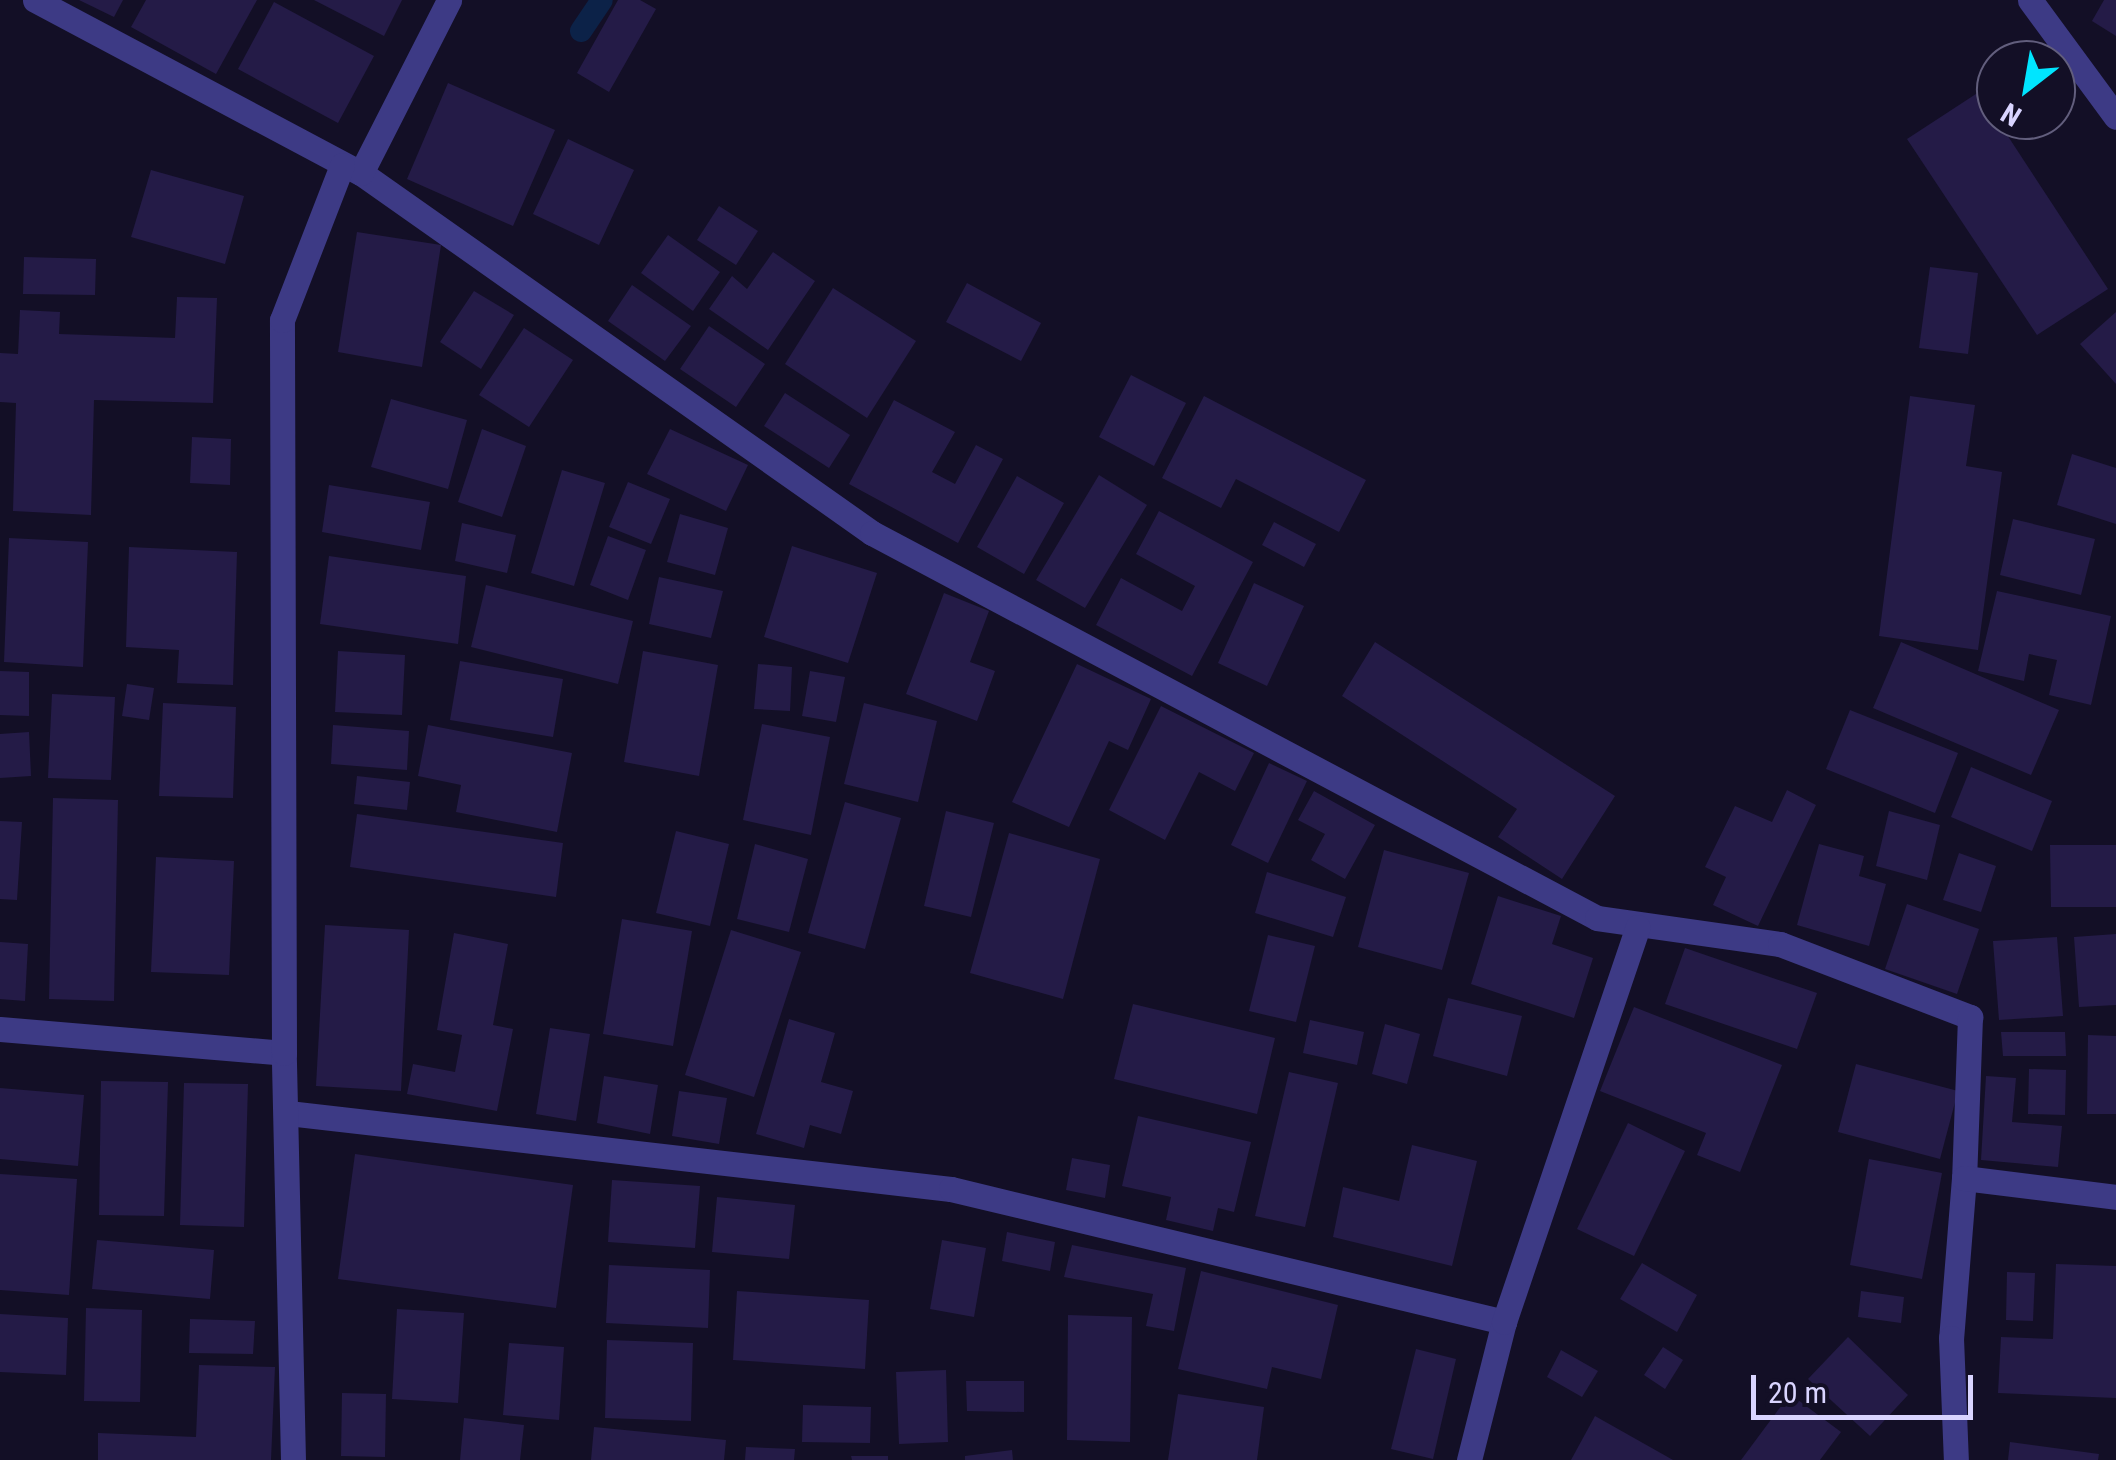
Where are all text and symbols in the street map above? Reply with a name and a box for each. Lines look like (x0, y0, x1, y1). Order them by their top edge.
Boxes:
north arrow (1976, 40, 2076, 140)
text: N (1995, 96, 2027, 133)
scale bar (1756, 1355, 1978, 1417)
text: 20 m (1768, 1375, 1827, 1410)

